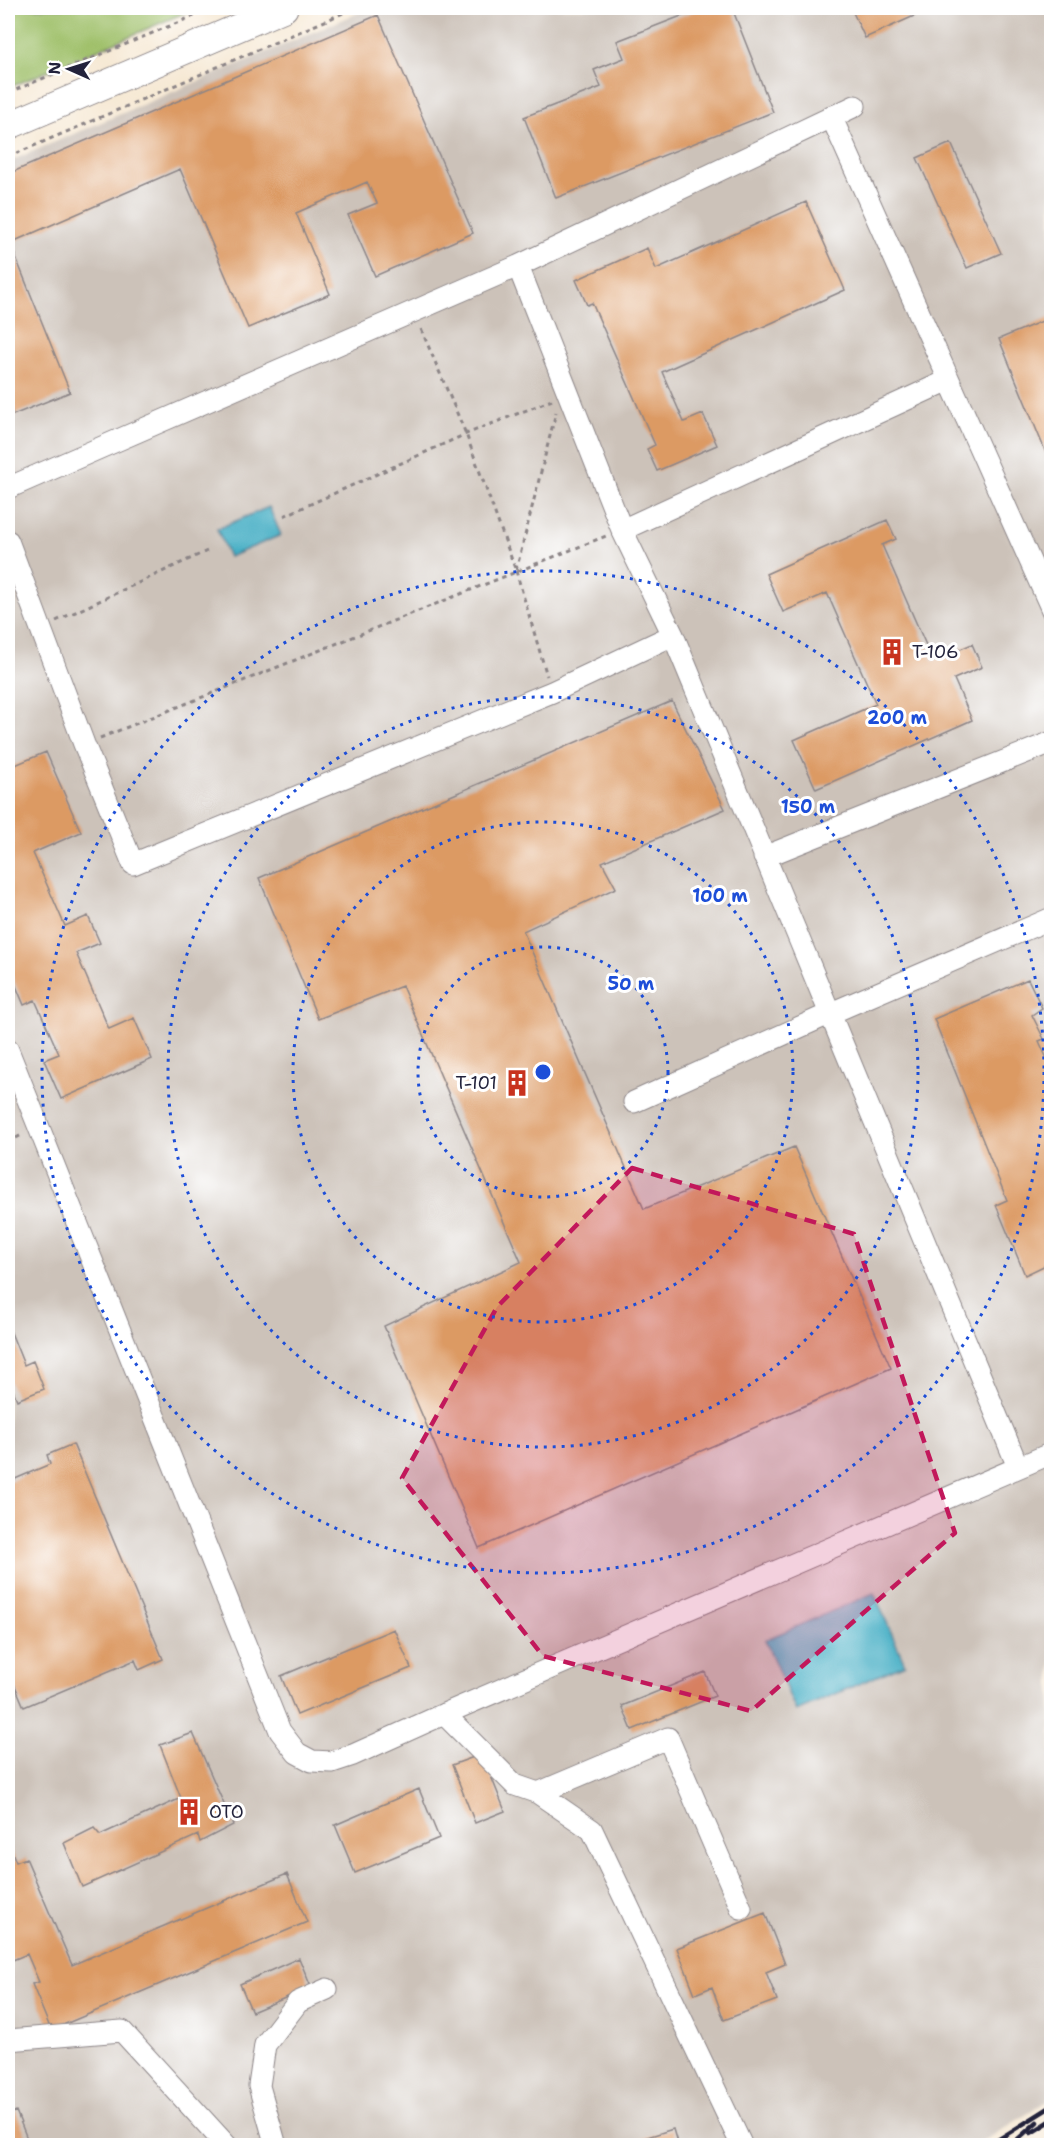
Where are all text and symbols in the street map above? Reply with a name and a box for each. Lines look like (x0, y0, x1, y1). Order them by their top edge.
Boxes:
north arrow (39, 39, 99, 99)
text: N (44, 61, 65, 75)
building icon: Т-106 (877, 637, 907, 667)
place label: Т-106 (912, 640, 959, 664)
text: 200 m (867, 706, 928, 730)
text: 150 m (781, 795, 836, 819)
text: 100 m (692, 884, 748, 908)
text: 50 m (608, 972, 655, 996)
centre of rings (533, 1062, 553, 1082)
building icon: Т-101 (502, 1068, 532, 1098)
place label: Т-101 (456, 1071, 497, 1095)
building icon: ОТО (174, 1797, 204, 1827)
place label: ОТО (209, 1800, 244, 1824)

